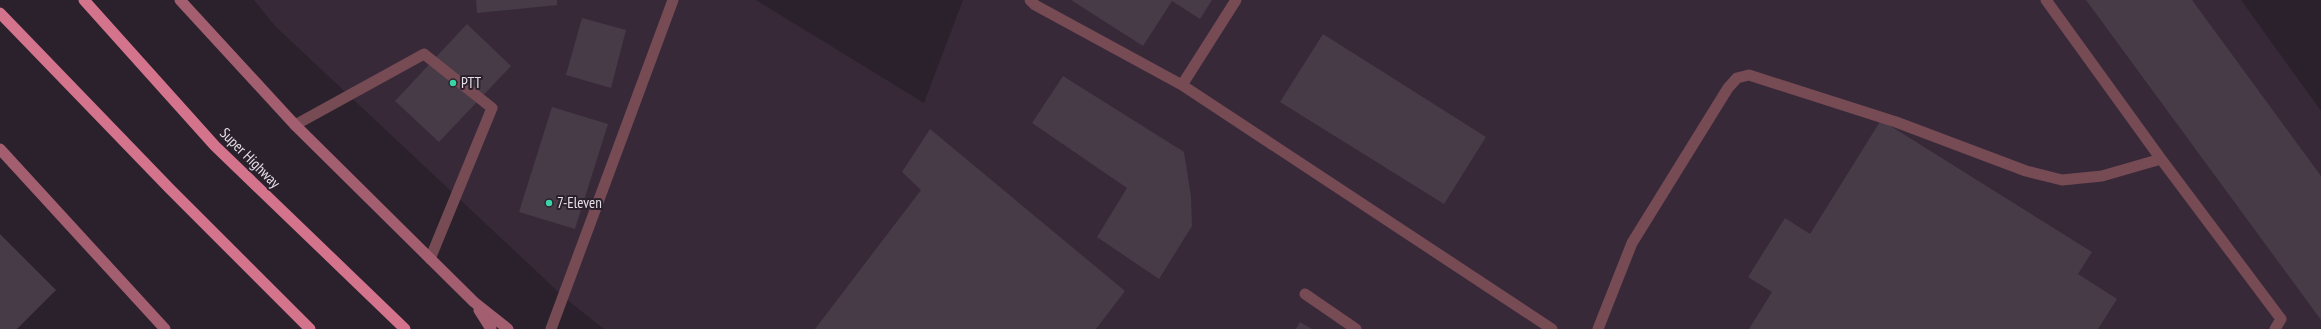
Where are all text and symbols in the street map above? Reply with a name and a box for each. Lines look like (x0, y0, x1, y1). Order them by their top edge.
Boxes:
place label: PTT (461, 73, 482, 92)
marker: PTT (448, 78, 458, 88)
street label: Super Highway (216, 123, 285, 192)
place label: 7-Eleven (557, 193, 602, 212)
marker: 7-Eleven (544, 198, 554, 208)

